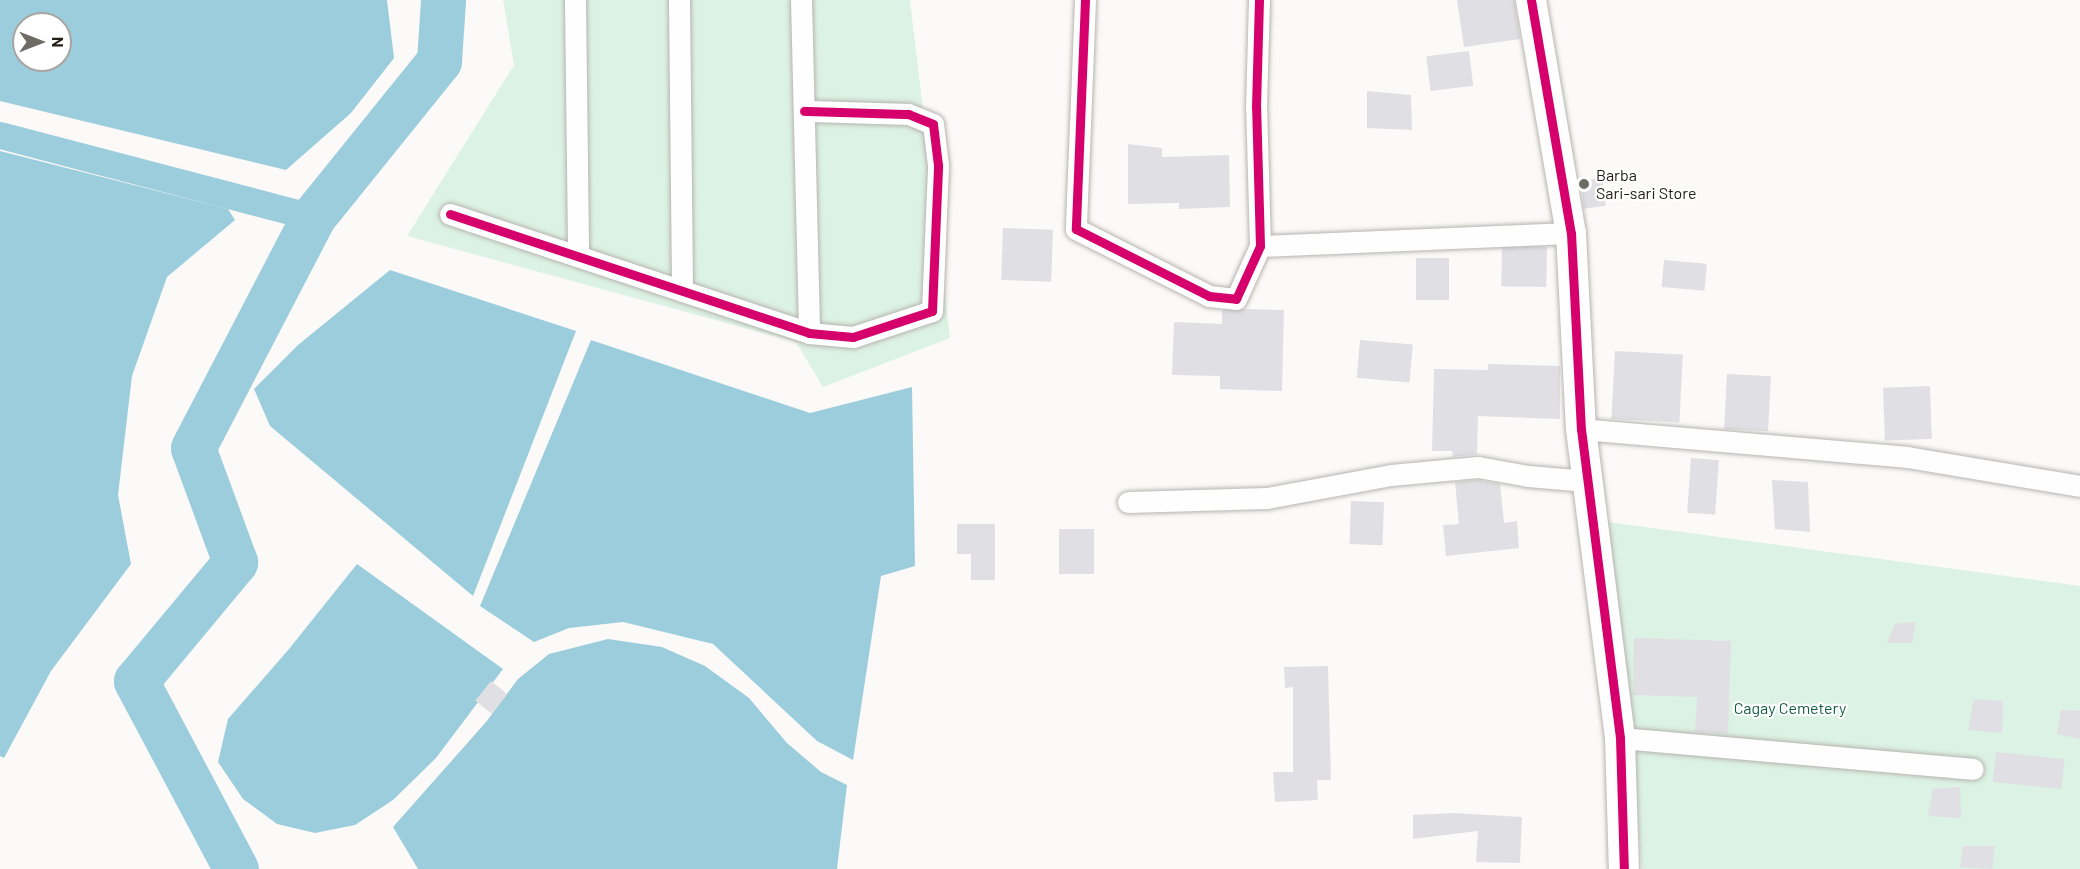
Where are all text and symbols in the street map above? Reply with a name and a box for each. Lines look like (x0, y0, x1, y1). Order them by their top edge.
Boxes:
north arrow (12, 12, 72, 72)
text: N (49, 37, 68, 47)
place label: Barba Sari-sari Store (1596, 165, 1697, 203)
marker: Barba Sari-sari Store (1577, 177, 1591, 191)
park label: Cagay Cemetery (1734, 698, 1846, 718)

